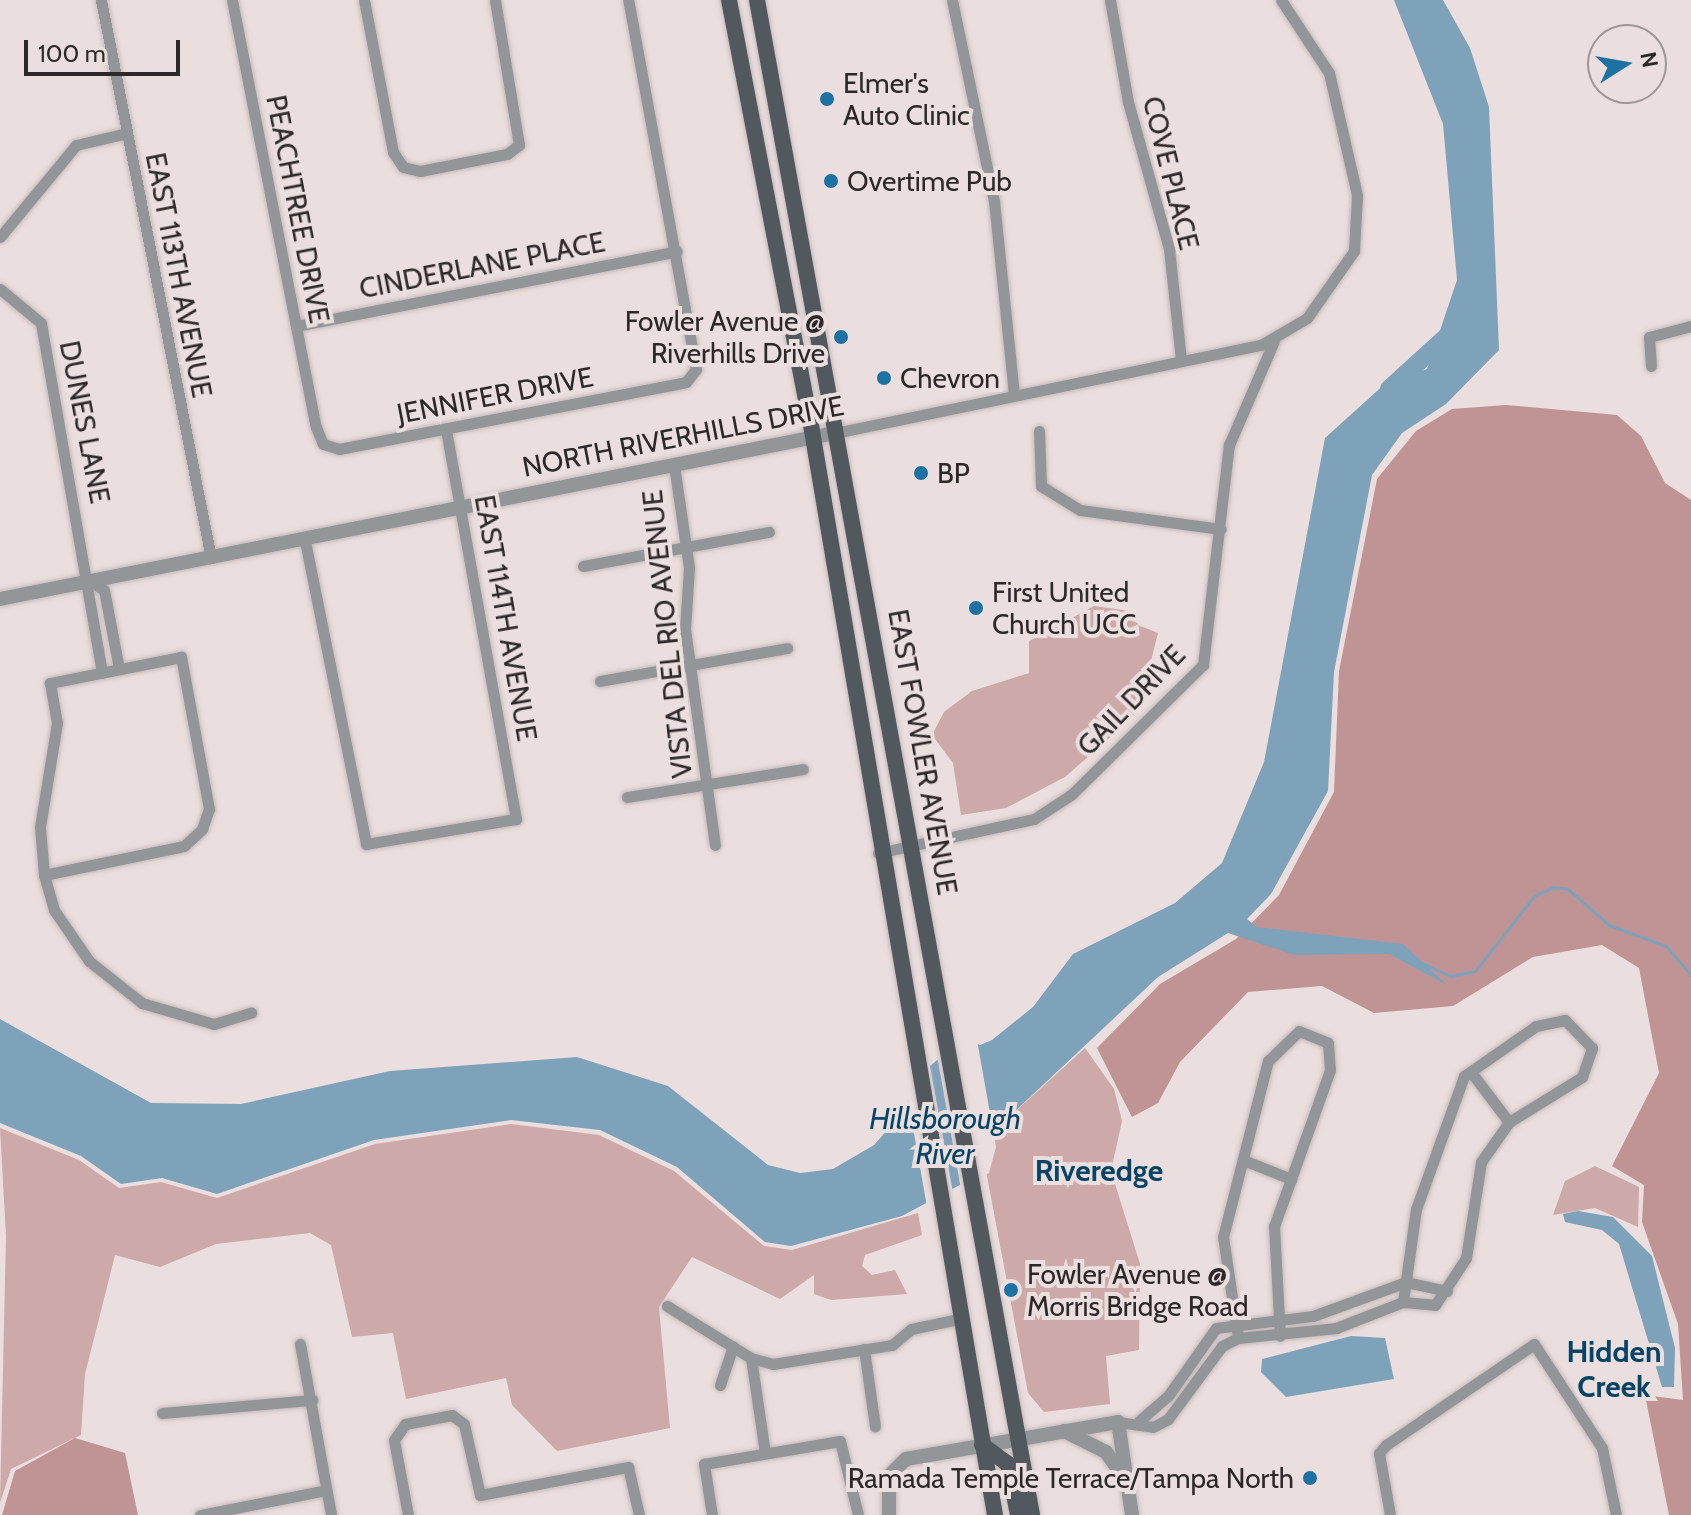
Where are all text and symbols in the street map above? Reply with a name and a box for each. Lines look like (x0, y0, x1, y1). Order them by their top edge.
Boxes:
scale bar (28, 24, 184, 74)
north arrow (1587, 24, 1667, 104)
text: 100 m (38, 39, 106, 68)
text: N (1634, 49, 1664, 70)
place label: Elmer's Auto Clinic (843, 66, 970, 132)
marker: Elmer's Auto Clinic (818, 90, 836, 108)
street label: PEACHTREE DRIVE (259, 92, 337, 326)
street label: COVE PLACE (1136, 93, 1206, 253)
street label: EAST 113TH AVENUE (139, 150, 219, 400)
place label: Overtime Pub (847, 164, 1012, 198)
marker: Overtime Pub (822, 172, 840, 190)
street label: CINDERLANE PLACE (356, 225, 608, 305)
place label: Fowler Avenue @ Riverhills Drive (625, 304, 825, 370)
marker: Fowler Avenue @ Riverhills Drive (832, 328, 850, 346)
street label: DUNES LANE (53, 338, 117, 506)
street label: JENNIFER DRIVE (394, 359, 596, 431)
place label: Chevron (900, 361, 1000, 395)
marker: Chevron (875, 369, 893, 387)
street label: NORTH RIVERHILLS DRIVE (519, 388, 847, 484)
place label: BP (937, 456, 970, 490)
marker: BP (912, 464, 930, 482)
street label: VISTA DEL RIO AVENUE (635, 488, 699, 780)
street label: EAST 114TH AVENUE (468, 492, 544, 744)
place label: First United Church UCC (992, 575, 1136, 641)
marker: First United Church UCC (967, 599, 985, 617)
street label: EAST FOWLER AVENUE (881, 607, 965, 897)
street label: GAIL DRIVE (1070, 638, 1192, 762)
water label: Hillsborough River (869, 1101, 1021, 1172)
district label: Riveredge (1035, 1153, 1163, 1189)
place label: Fowler Avenue @ Morris Bridge Road (1027, 1257, 1249, 1323)
marker: Fowler Avenue @ Morris Bridge Road (1002, 1281, 1020, 1299)
district label: Hidden Creek (1566, 1334, 1662, 1404)
place label: Ramada Temple Terrace/Tampa North (848, 1461, 1294, 1495)
marker: Ramada Temple Terrace/Tampa North (1301, 1469, 1319, 1487)

